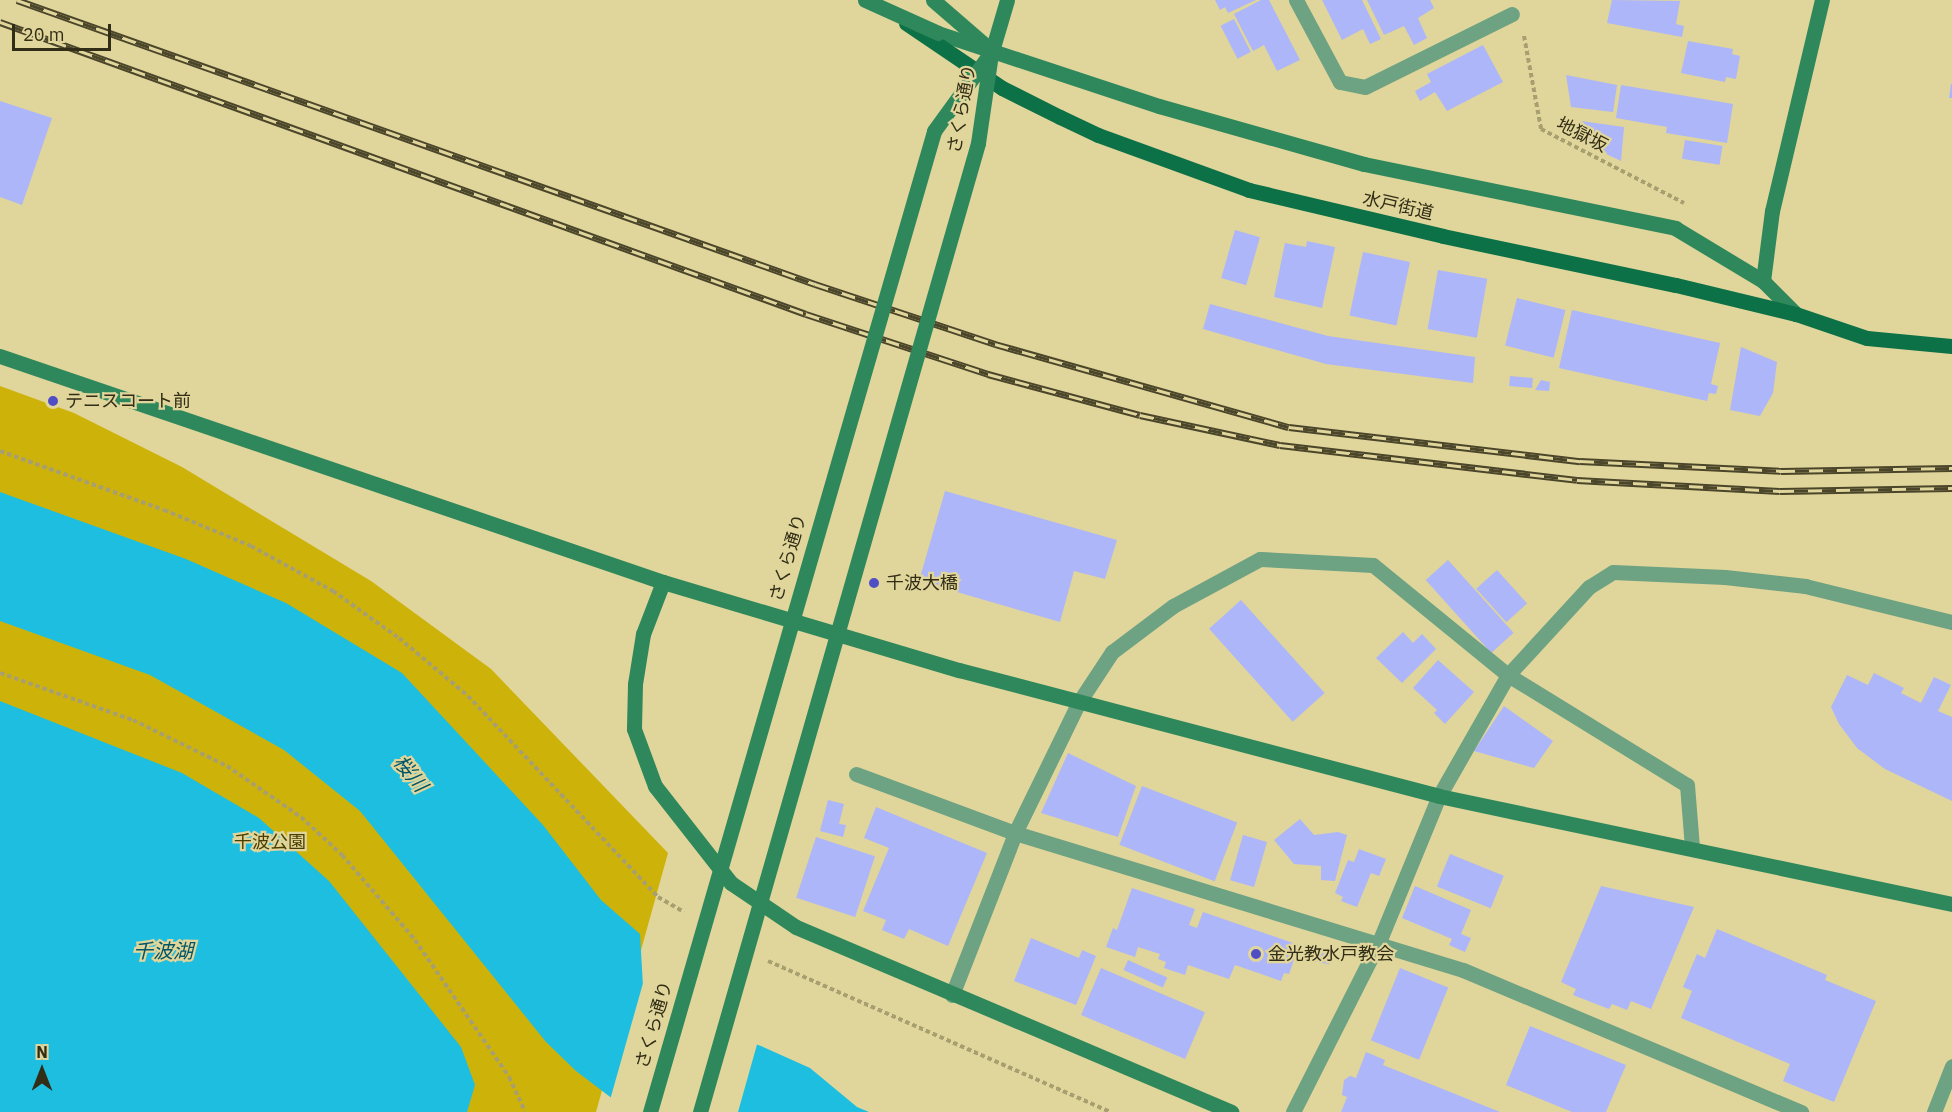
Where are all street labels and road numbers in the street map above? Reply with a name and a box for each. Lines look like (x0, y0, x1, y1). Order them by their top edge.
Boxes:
street label: さくら通り (944, 63, 980, 155)
street label: 地獄坂 (1553, 113, 1611, 157)
street label: 水戸街道 (1360, 187, 1436, 225)
street label: さくら通り (765, 512, 811, 604)
street label: さくら通り (631, 979, 677, 1071)

